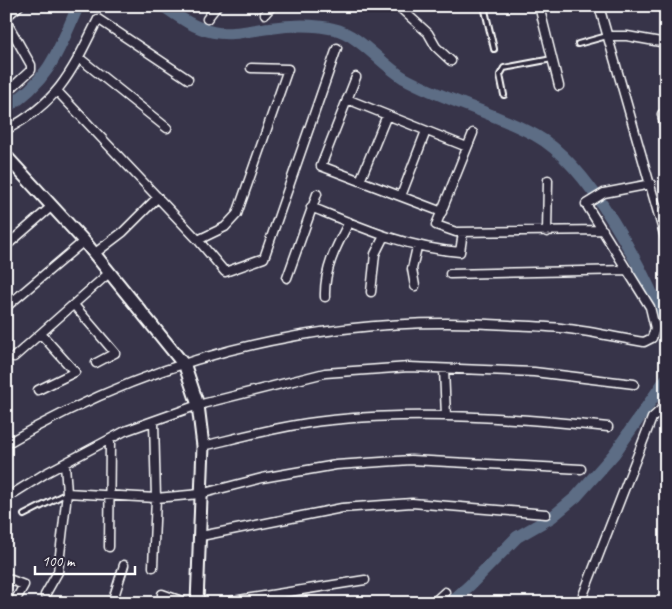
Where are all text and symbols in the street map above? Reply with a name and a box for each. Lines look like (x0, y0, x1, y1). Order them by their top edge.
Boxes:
scale bar (35, 544, 135, 576)
text: 100 m (42, 552, 76, 571)

